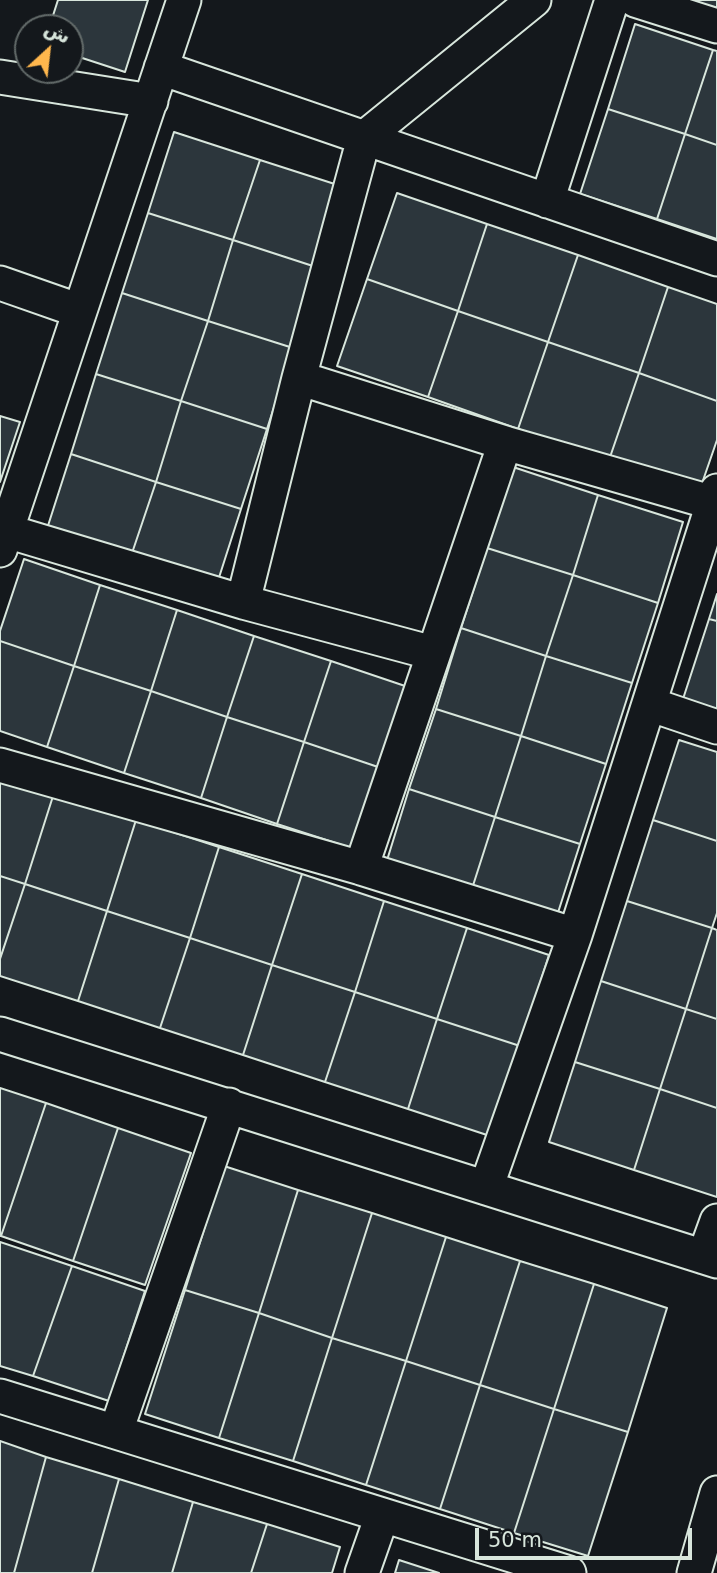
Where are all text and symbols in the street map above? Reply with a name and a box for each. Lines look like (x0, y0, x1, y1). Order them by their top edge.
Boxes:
north arrow (14, 14, 84, 84)
text: ش (41, 16, 74, 48)
scale bar (479, 1514, 696, 1558)
text: 50 m (488, 1528, 542, 1552)

